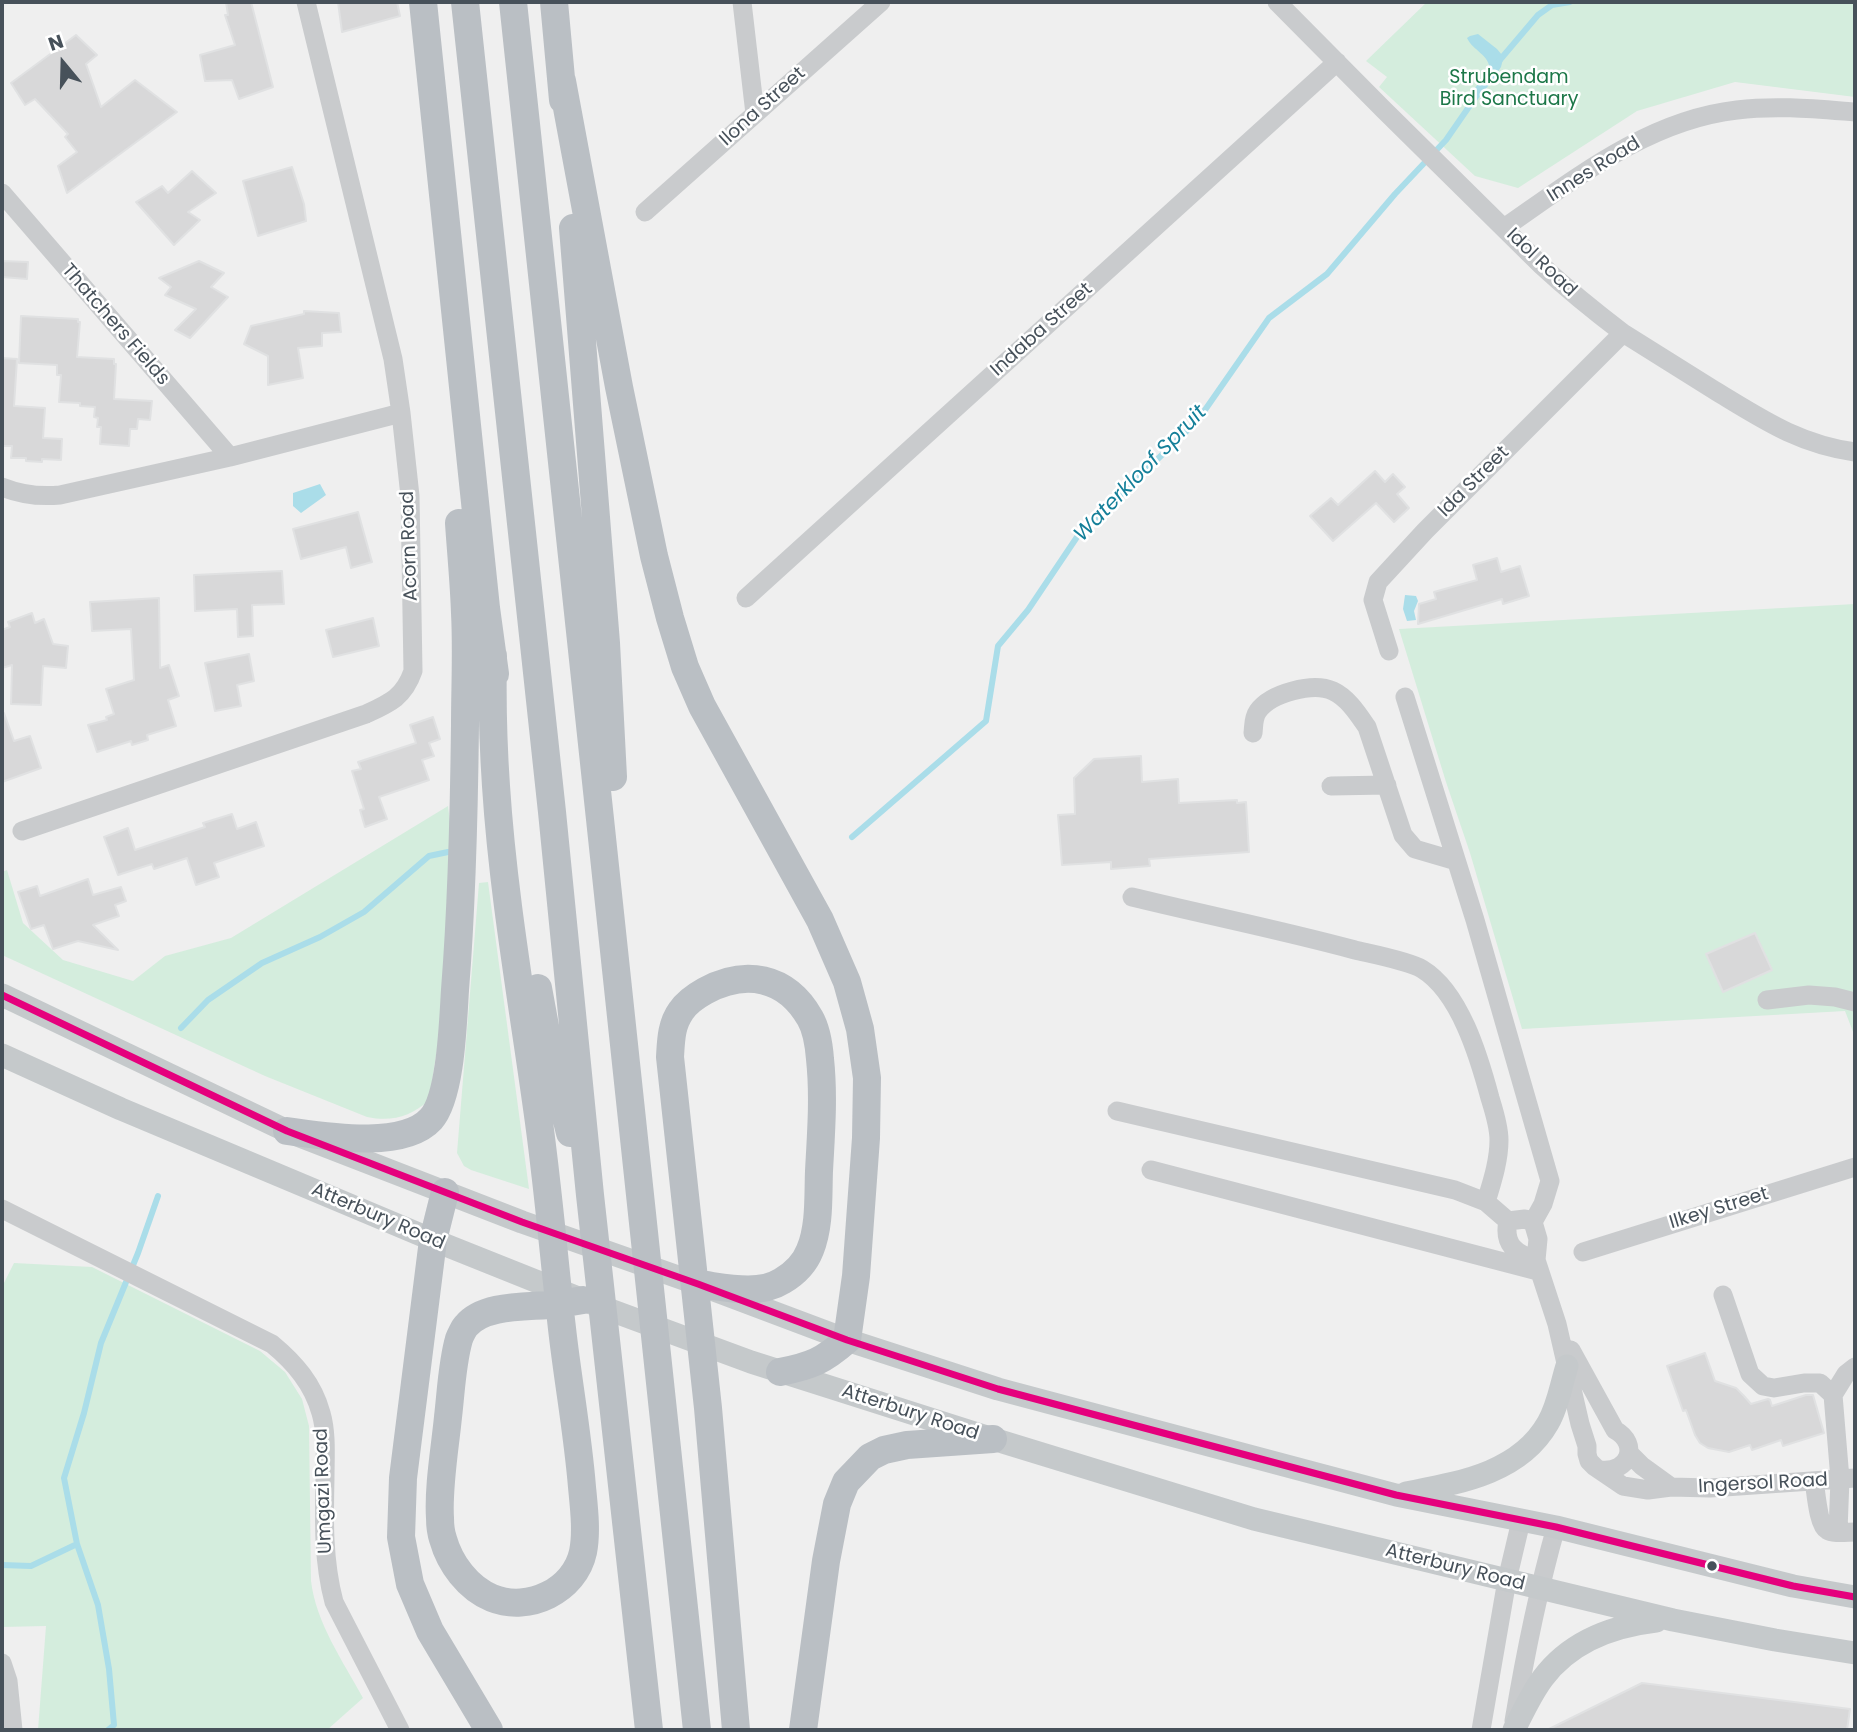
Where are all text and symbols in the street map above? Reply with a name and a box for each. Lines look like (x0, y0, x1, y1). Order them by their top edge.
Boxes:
north arrow (28, 28, 98, 98)
text: N (45, 28, 67, 58)
street label: Ilona Street (716, 63, 810, 151)
park label: Strubendam Bird Sanctuary (1440, 67, 1578, 111)
street label: Innes Road (1543, 132, 1645, 208)
street label: Idol Road (1501, 224, 1581, 302)
street label: Thatchers Fields (56, 260, 174, 390)
street label: Indaba Street (986, 278, 1098, 382)
water label: Waterkloof Spruit (1070, 401, 1212, 547)
street label: Ida Street (1434, 442, 1514, 522)
street label: Acorn Road (397, 491, 423, 601)
street label: Atterbury Road (308, 1179, 448, 1255)
street label: Ilkey Street (1667, 1183, 1771, 1235)
street label: Atterbury Road (839, 1380, 981, 1446)
street label: Umgazi Road (310, 1428, 338, 1554)
street label: Ingersol Road (1698, 1469, 1828, 1499)
street label: Atterbury Road (1383, 1540, 1527, 1596)
unlabelled marker (1705, 1559, 1719, 1573)

